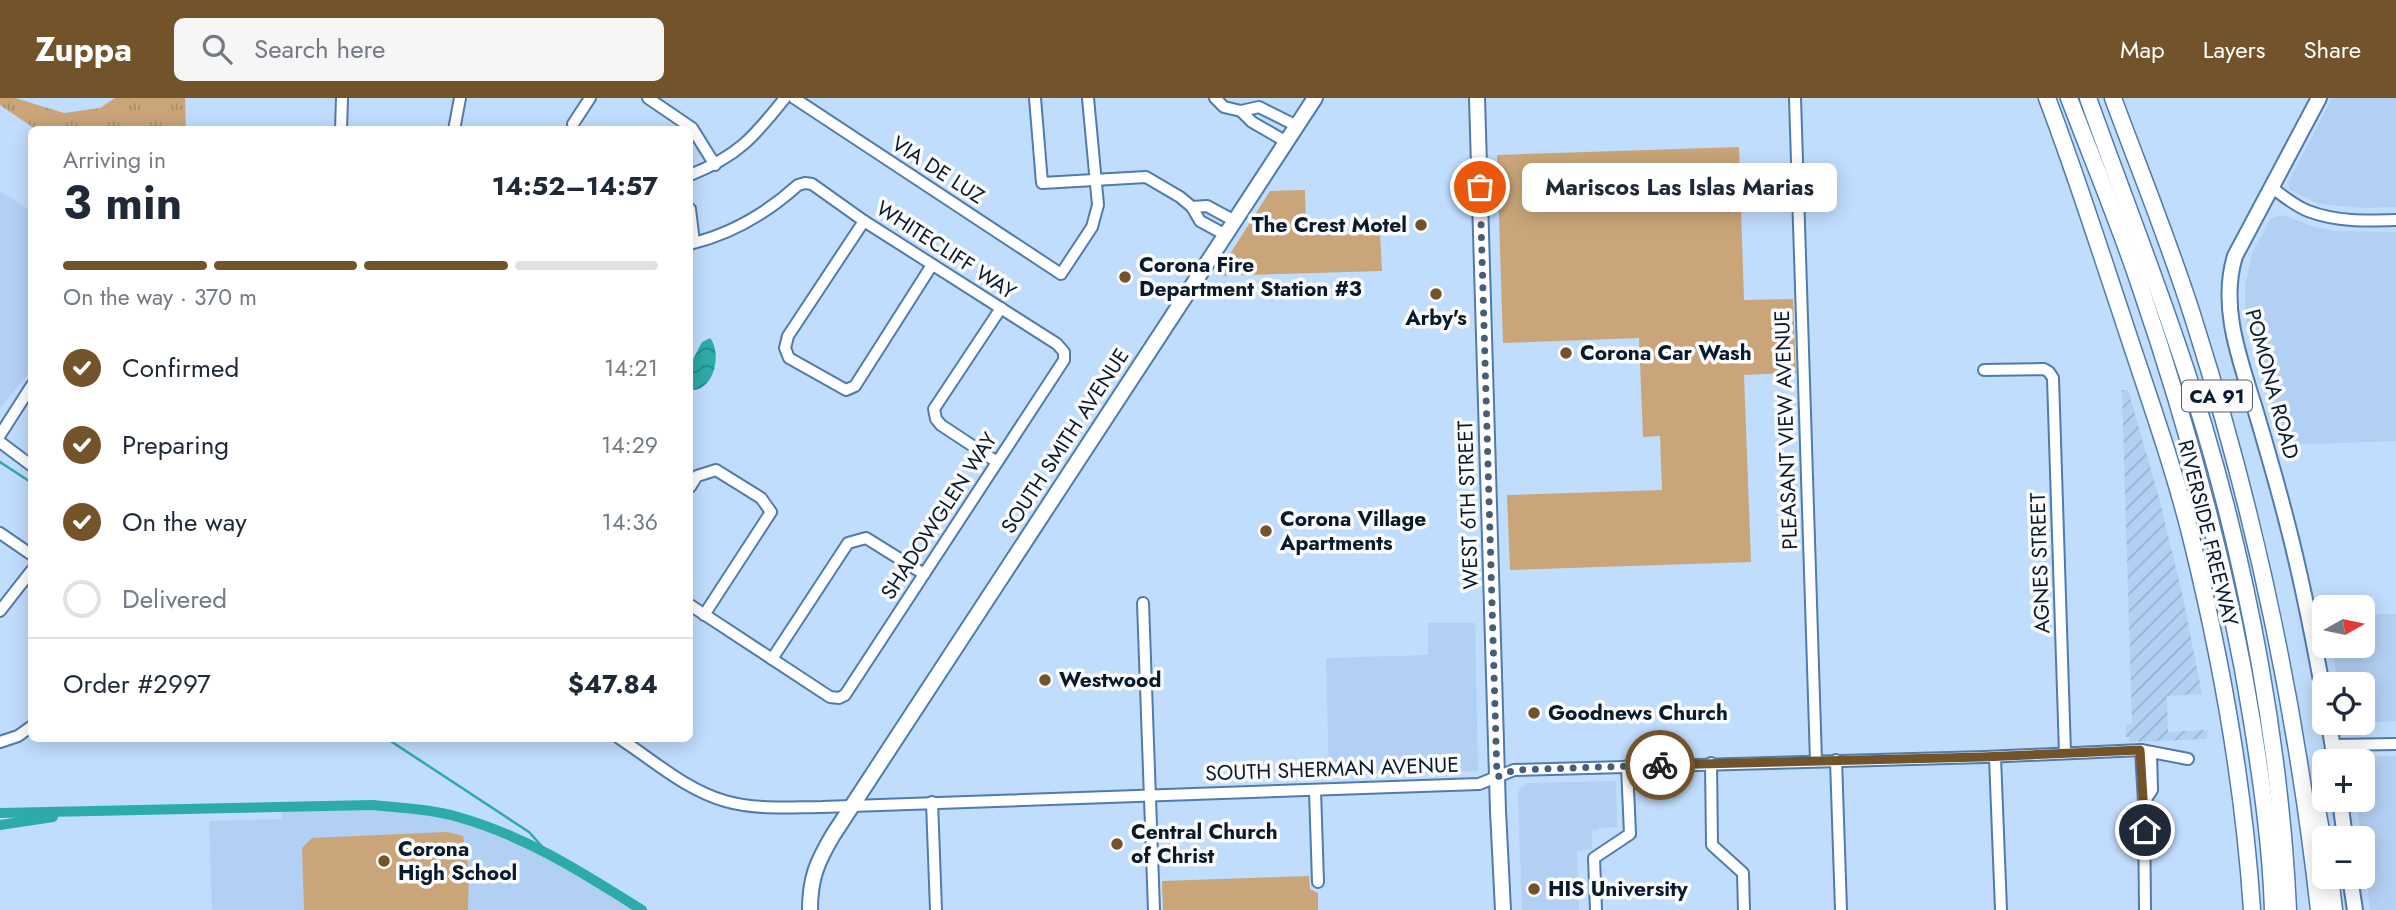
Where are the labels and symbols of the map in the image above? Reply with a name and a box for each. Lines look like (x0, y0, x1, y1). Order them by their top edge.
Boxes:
street label: VIA DE LUZ (886, 129, 991, 212)
pin (1450, 157, 1510, 217)
callout: Mariscos Las Islas Marias (1522, 162, 1837, 212)
street label: WHITECLIFF WAY (870, 193, 1022, 307)
place label: The Crest Motel (1252, 210, 1407, 240)
marker: The Crest Motel (1413, 217, 1429, 233)
place label: Corona Fire Department Station #3 (1139, 250, 1362, 304)
marker: Corona Fire Department Station #3 (1117, 269, 1133, 285)
marker: Arby's (1428, 286, 1444, 302)
place label: Arby's (1404, 303, 1467, 333)
street label: POMONA ROAD (2238, 306, 2306, 462)
street label: PLEASANT VIEW AVENUE (1767, 310, 1805, 550)
place label: Corona Car Wash (1580, 338, 1752, 368)
street label: SOUTH SMITH AVENUE (994, 343, 1136, 539)
marker: Corona Car Wash (1558, 345, 1574, 361)
road number: CA 91 (2182, 380, 2252, 412)
street label: WEST 6TH STREET (1450, 420, 1486, 590)
street label: SHADOWGLEN WAY (874, 426, 1004, 605)
street label: RIVERSIDE FREEWAY (2170, 437, 2246, 630)
street label: AGNES STREET (2023, 492, 2057, 634)
place label: Corona Village Apartments (1279, 504, 1426, 558)
marker: Corona Village Apartments (1258, 523, 1274, 539)
north arrow (2312, 595, 2375, 658)
place label: Westwood (1059, 665, 1161, 695)
marker: Westwood (1037, 672, 1053, 688)
place label: Goodnews Church (1548, 698, 1728, 728)
marker: Goodnews Church (1526, 705, 1542, 721)
courier (1625, 730, 1695, 800)
street label: SOUTH SHERMAN AVENUE (1205, 750, 1459, 788)
pin (2115, 800, 2175, 860)
place label: Central Church of Christ (1131, 817, 1278, 871)
place label: Corona High School (398, 834, 517, 888)
marker: Central Church of Christ (1109, 836, 1125, 852)
marker: Corona High School (376, 853, 392, 869)
place label: HIS University (1548, 874, 1689, 904)
marker: HIS University (1526, 881, 1542, 897)

